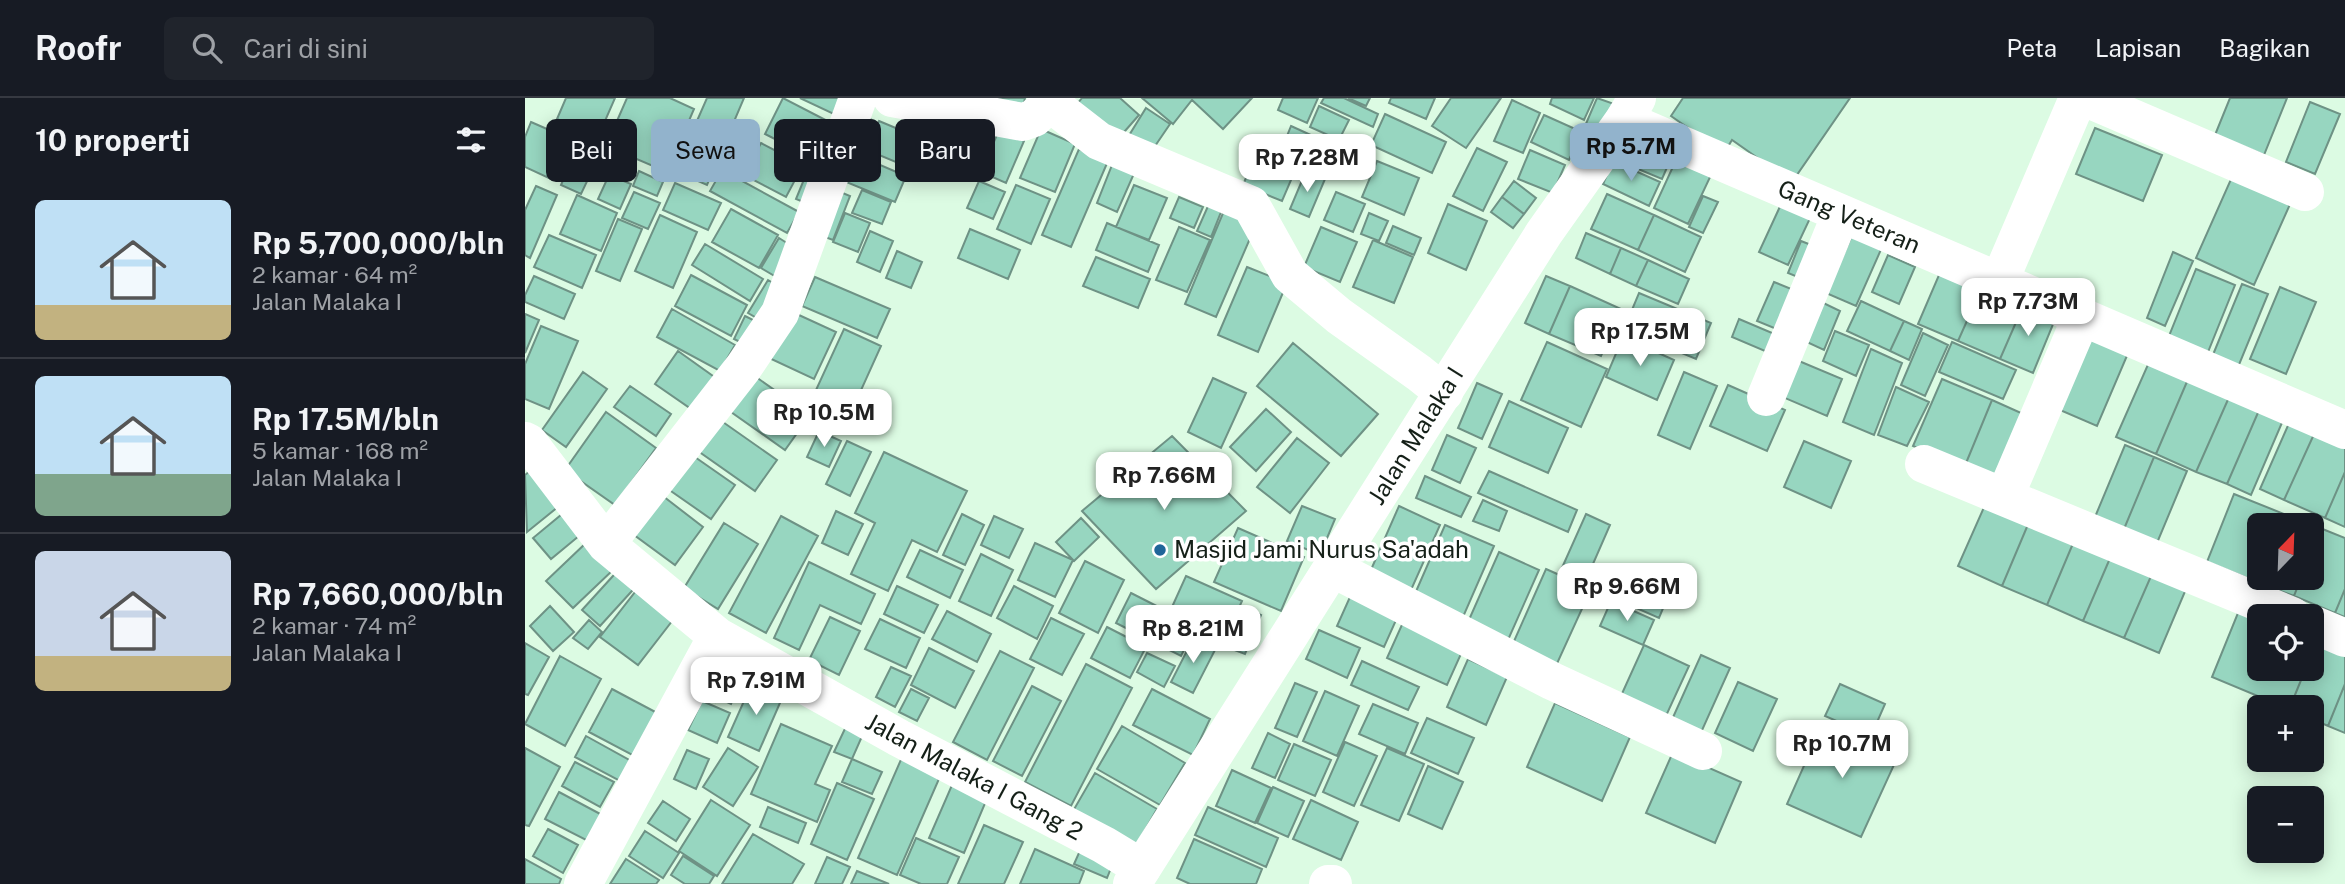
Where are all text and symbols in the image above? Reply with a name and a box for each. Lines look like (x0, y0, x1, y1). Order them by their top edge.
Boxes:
search box (164, 17, 654, 80)
text: Roofr (35, 29, 122, 67)
icon: search (188, 29, 226, 67)
text: Cari di sini (244, 33, 368, 64)
text: Peta (2006, 34, 2057, 62)
text: Lapisan (2095, 34, 2181, 62)
text: Bagikan (2219, 34, 2310, 62)
chip: Beli (546, 119, 637, 182)
chip: Sewa (651, 119, 760, 182)
chip: Filter (774, 119, 881, 182)
chip: Baru (895, 119, 995, 182)
icon: filters (452, 121, 490, 159)
text: 10 properti (35, 122, 190, 158)
pin: Rp 5.7M (1566, 123, 1696, 183)
text: Rp 5.7M (1586, 132, 1676, 159)
pin: Rp 7.28M (1235, 134, 1379, 194)
text: Rp 7.28M (1255, 143, 1359, 170)
street label: Gang Veteran (1774, 174, 1925, 259)
text: Rp 5,700,000/bln (252, 225, 504, 261)
icon: home (91, 228, 175, 312)
text: 2 kamar · 64 m² (252, 261, 417, 288)
pin: Rp 7.73M (1956, 278, 2100, 338)
text: Rp 7.73M (1977, 287, 2079, 314)
text: Jalan Malaka I (252, 288, 402, 315)
pin: Rp 17.5M (1568, 308, 1712, 368)
text: Rp 17.5M (1590, 317, 1690, 344)
street label: Jalan Malaka I (1362, 362, 1469, 509)
pin: Rp 10.5M (752, 390, 896, 449)
text: Rp 10.5M (773, 398, 875, 425)
text: Rp 17.5M/bln (252, 401, 439, 437)
icon: home (91, 404, 175, 488)
text: 5 kamar · 168 m² (252, 437, 428, 464)
pin: Rp 7.66M (1092, 452, 1236, 512)
text: Rp 7.66M (1112, 461, 1216, 488)
text: Jalan Malaka I (252, 464, 402, 491)
north arrow (2247, 513, 2324, 590)
map controls (2247, 513, 2324, 863)
place label: Masjid Jami Nurus Sa'adah (1174, 535, 1469, 563)
marker: Masjid Jami Nurus Sa'adah (1152, 542, 1168, 558)
pin: Rp 9.66M (1555, 564, 1699, 623)
text: Rp 9.66M (1573, 572, 1681, 599)
text: Rp 7,660,000/bln (252, 576, 503, 612)
icon: home (91, 579, 175, 663)
button: locate (2247, 604, 2324, 681)
pin: Rp 8.21M (1121, 606, 1265, 665)
text: 2 kamar · 74 m² (252, 612, 416, 639)
text: Rp 8.21M (1142, 614, 1244, 641)
text: Jalan Malaka I (252, 639, 402, 666)
pin: Rp 7.91M (684, 658, 828, 717)
text: Rp 7.91M (706, 666, 806, 693)
button: + (2247, 695, 2324, 772)
street label: Jalan Malaka I Gang 2 (861, 707, 1088, 845)
pin: Rp 10.7M (1770, 720, 1914, 780)
text: Rp 10.7M (1792, 729, 1892, 756)
button: − (2247, 786, 2324, 863)

